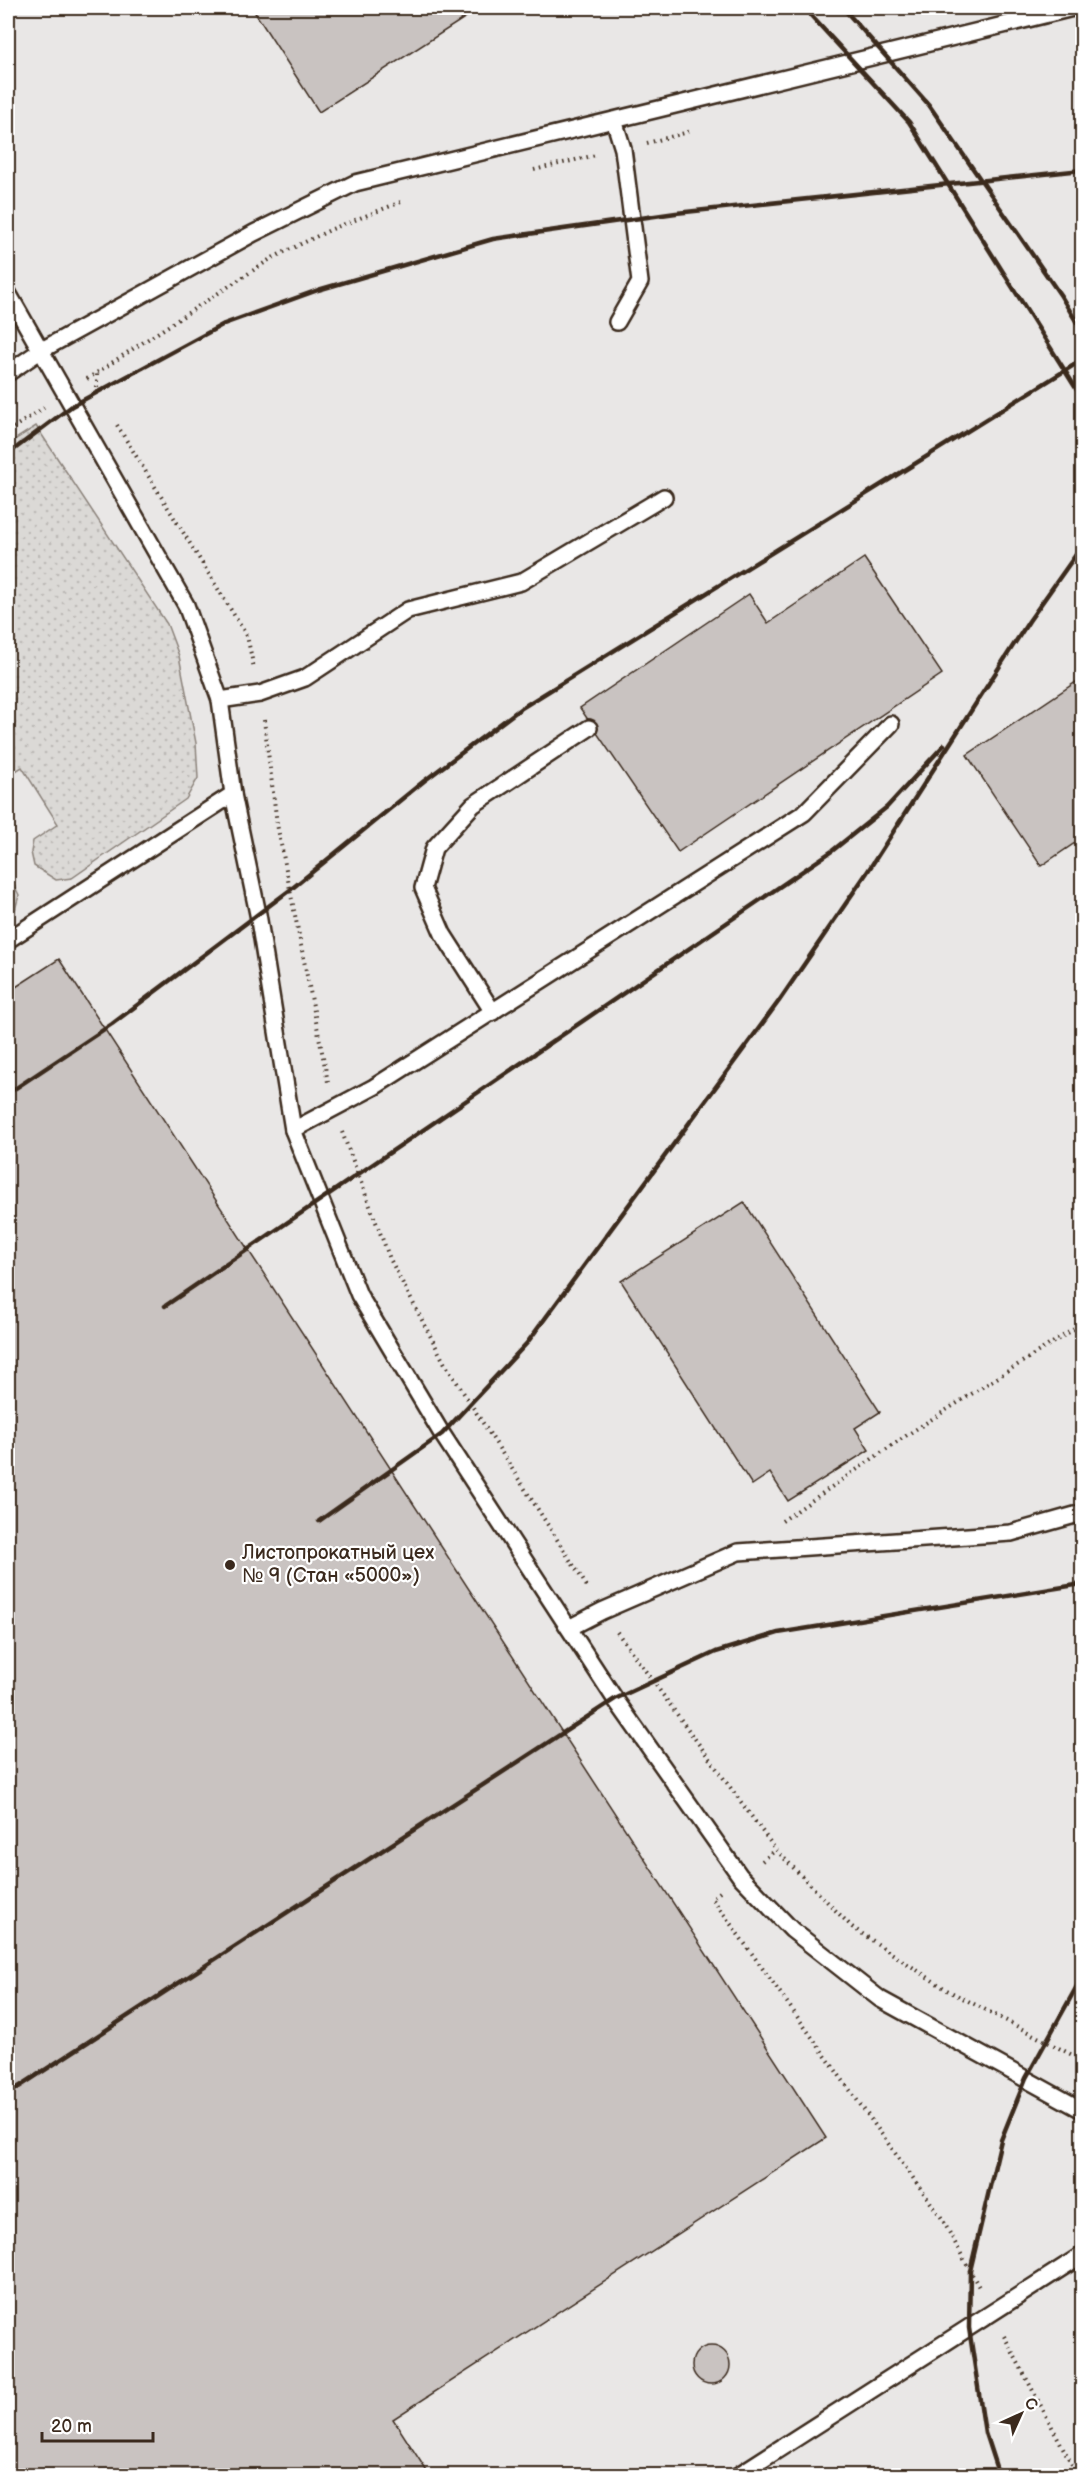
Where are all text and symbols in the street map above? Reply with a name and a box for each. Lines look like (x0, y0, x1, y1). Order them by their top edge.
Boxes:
place label: Листопрокатный цех № 9 (Стан «5000») (241, 1541, 434, 1588)
marker: Листопрокатный цех № 9 (Стан «5000») (223, 1558, 237, 1572)
north arrow (991, 2384, 1051, 2444)
text: С (1020, 2394, 1041, 2415)
scale bar (42, 2405, 153, 2443)
text: 20 m (51, 2416, 92, 2437)

